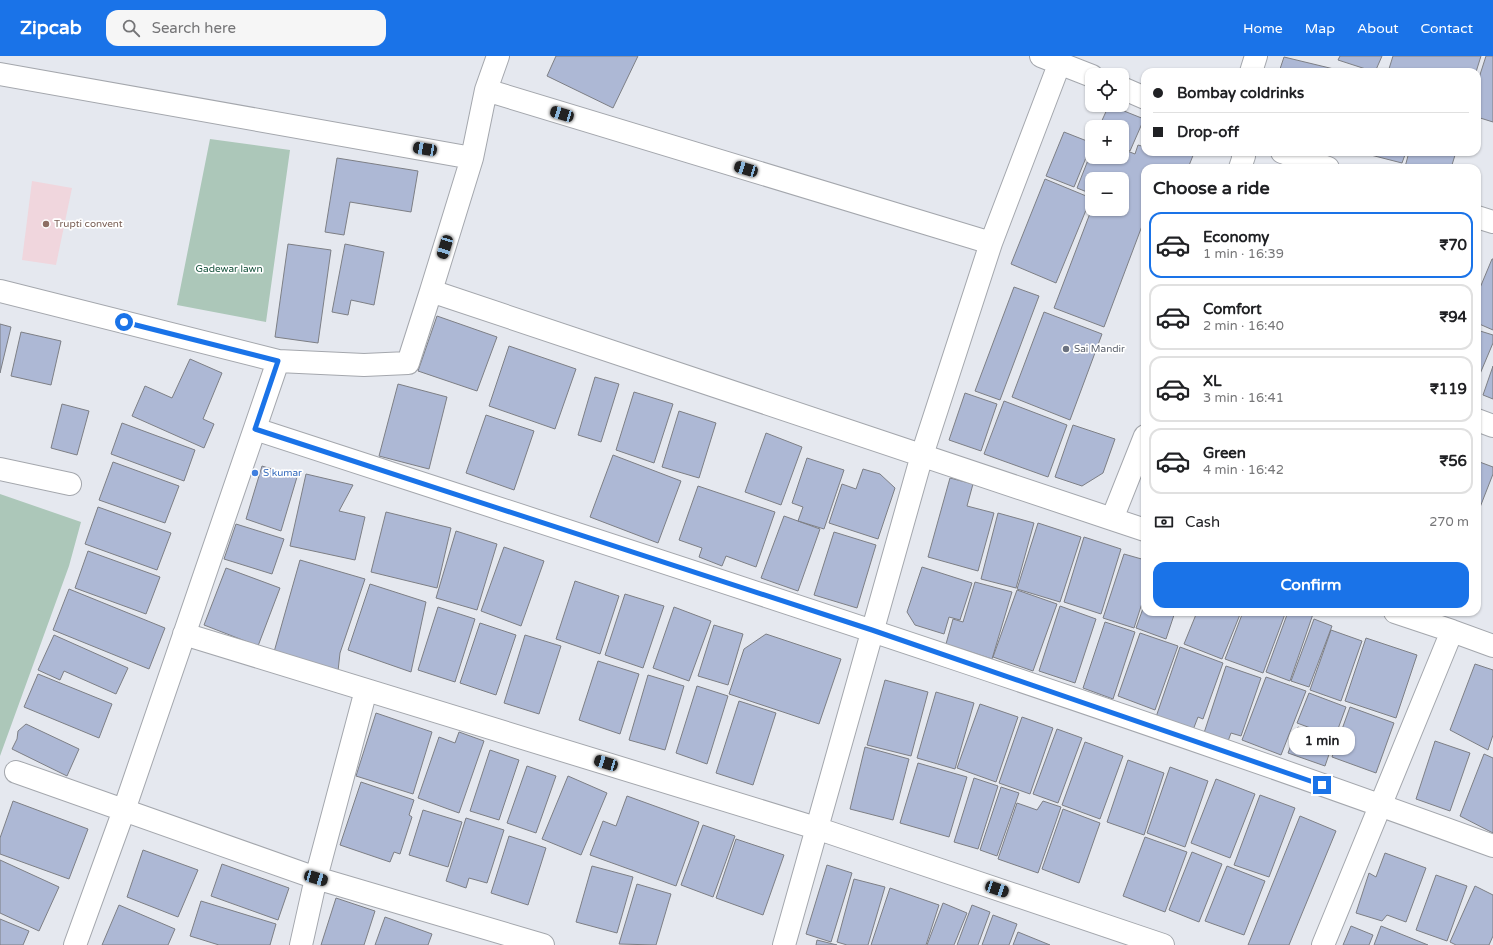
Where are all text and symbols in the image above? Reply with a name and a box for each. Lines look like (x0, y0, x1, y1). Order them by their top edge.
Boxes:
search box (106, 10, 386, 46)
text: Zipcab (20, 17, 82, 39)
icon: search (120, 17, 142, 39)
text: Search here (152, 19, 236, 37)
text: Home (1243, 20, 1283, 37)
text: Map (1305, 20, 1335, 37)
text: About (1357, 20, 1399, 37)
text: Contact (1421, 20, 1473, 37)
map controls (1085, 68, 1129, 216)
button: locate (1085, 68, 1129, 112)
text: Bombay coldrinks (1177, 84, 1304, 102)
car (549, 105, 575, 123)
button: + (1085, 120, 1129, 164)
text: Drop-off (1177, 123, 1239, 141)
car (412, 141, 438, 157)
car (733, 160, 759, 178)
button: − (1085, 172, 1129, 216)
text: Choose a ride (1153, 177, 1270, 199)
place label: Trupti convent (54, 218, 123, 230)
marker: Trupti convent (41, 219, 51, 229)
icon: car (1155, 227, 1191, 263)
text: Economy (1203, 228, 1269, 246)
car (436, 234, 454, 260)
text: ₹70 (1439, 236, 1467, 254)
text: 1 min · 16:39 (1203, 246, 1284, 262)
park label: Gadewar lawn (195, 263, 263, 275)
icon: car (1155, 299, 1191, 335)
text: Comfort (1203, 300, 1262, 318)
text: ₹94 (1439, 308, 1467, 326)
route start (115, 313, 133, 331)
text: 2 min · 16:40 (1203, 318, 1284, 334)
place label: Sai Mandir (1074, 343, 1125, 355)
marker: Sai Mandir (1061, 344, 1071, 354)
icon: car (1155, 371, 1191, 407)
text: XL (1203, 372, 1222, 390)
text: ₹119 (1430, 380, 1467, 398)
text: 3 min · 16:41 (1203, 390, 1284, 406)
icon: car (1155, 443, 1191, 479)
text: Green (1203, 444, 1246, 462)
text: ₹56 (1439, 452, 1467, 470)
text: 4 min · 16:42 (1203, 462, 1284, 478)
place label: S kumar (263, 467, 302, 479)
marker: S kumar (250, 468, 260, 478)
icon: cash (1153, 511, 1175, 533)
text: Cash (1185, 513, 1220, 531)
text: 270 m (1429, 514, 1469, 530)
button: Confirm (1153, 562, 1469, 608)
callout: 1 min (1289, 727, 1355, 755)
text: 1 min (1305, 733, 1339, 749)
car (593, 754, 619, 772)
route end (1313, 776, 1331, 794)
car (303, 869, 329, 887)
car (984, 879, 1010, 899)

